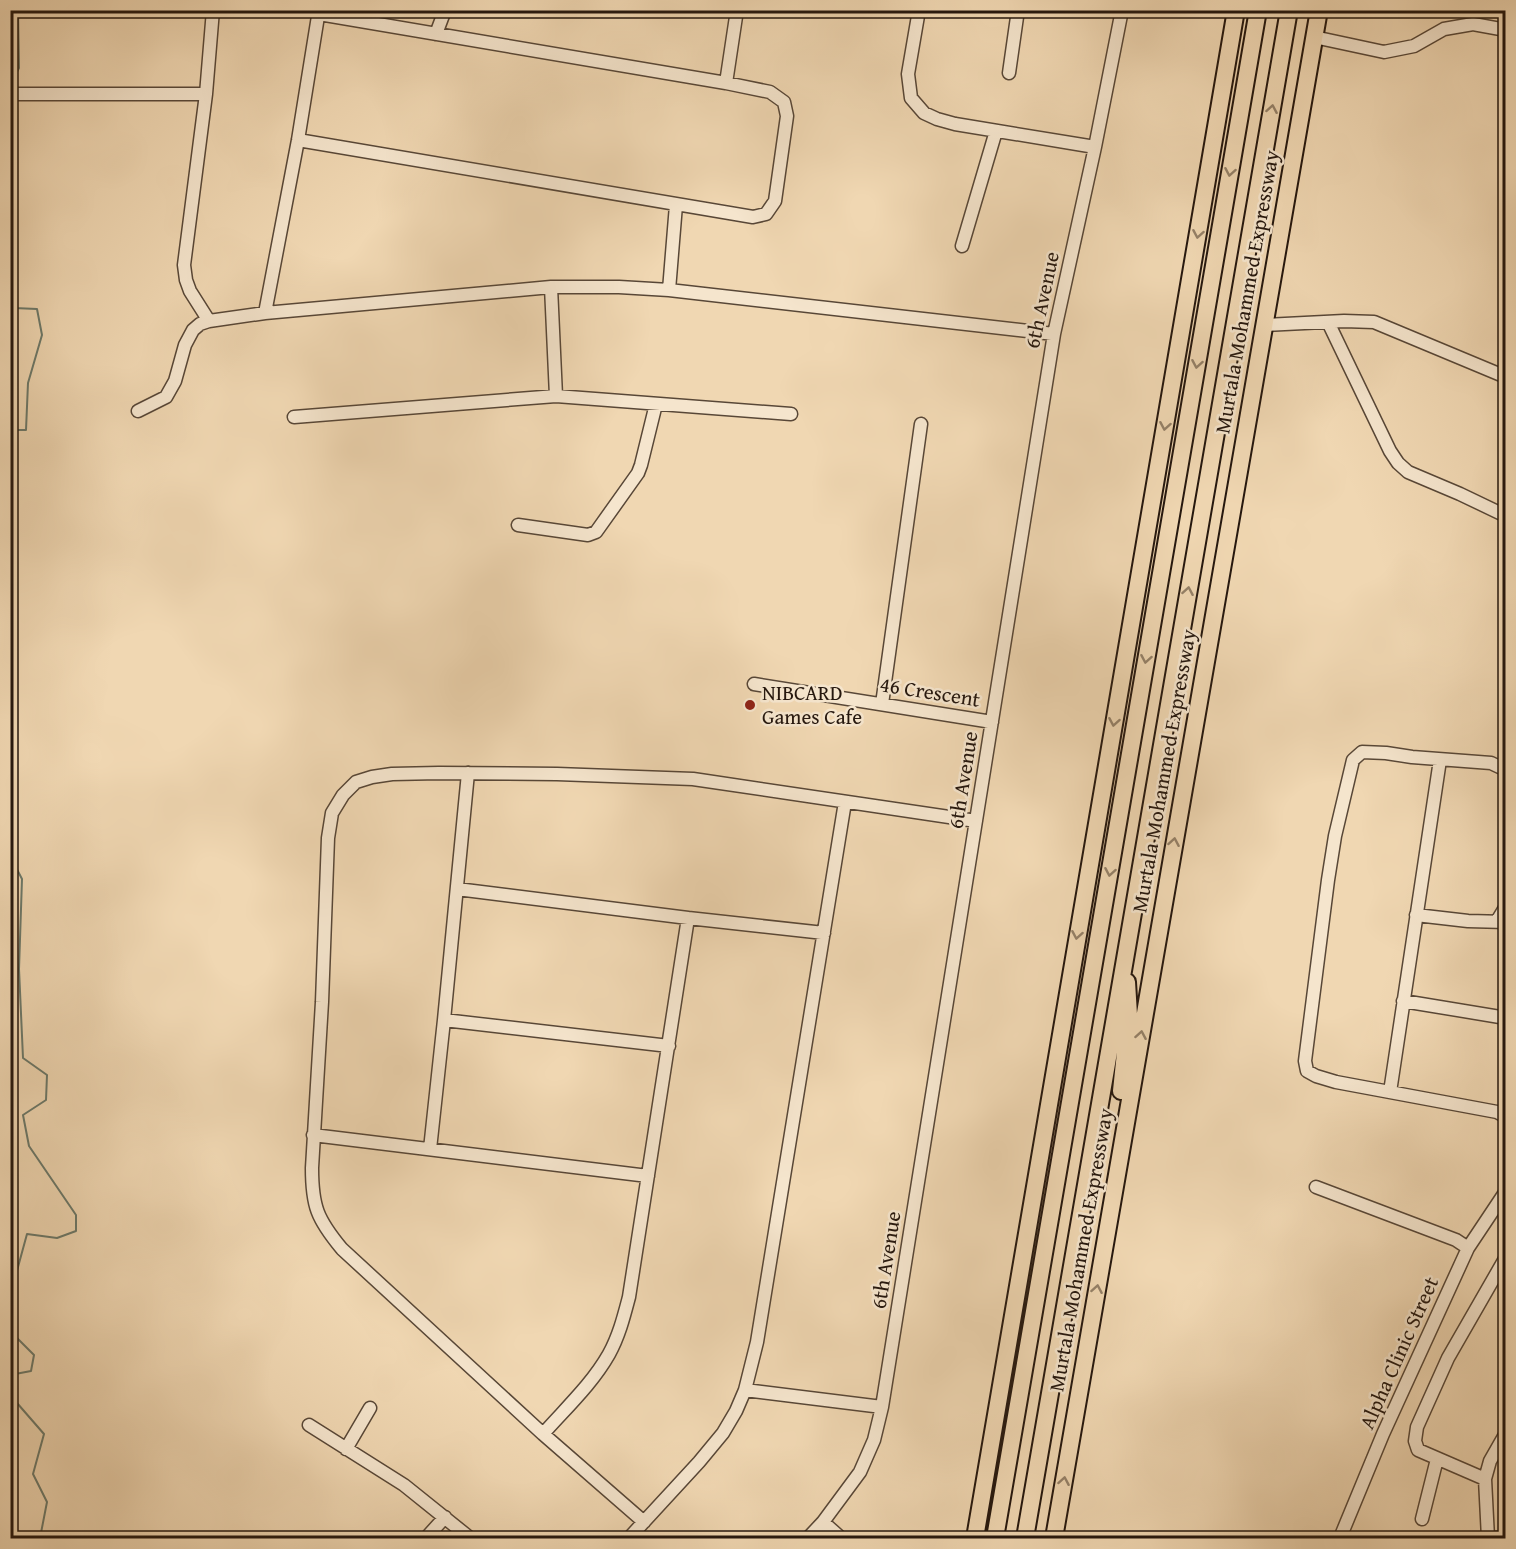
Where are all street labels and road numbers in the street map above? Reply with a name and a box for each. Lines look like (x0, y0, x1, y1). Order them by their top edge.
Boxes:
street label: Murtala Mohammed Expressway (1206, 147, 1287, 436)
street label: 6th Avenue (1016, 248, 1067, 351)
street label: Murtala Mohammed Expressway (1123, 626, 1204, 915)
street label: 46 Crescent (878, 668, 983, 715)
street label: 6th Avenue (939, 729, 986, 831)
street label: Murtala Mohammed Expressway (1040, 1105, 1121, 1394)
street label: 6th Avenue (862, 1209, 909, 1311)
street label: Alpha Clinic Street (1351, 1271, 1446, 1434)

